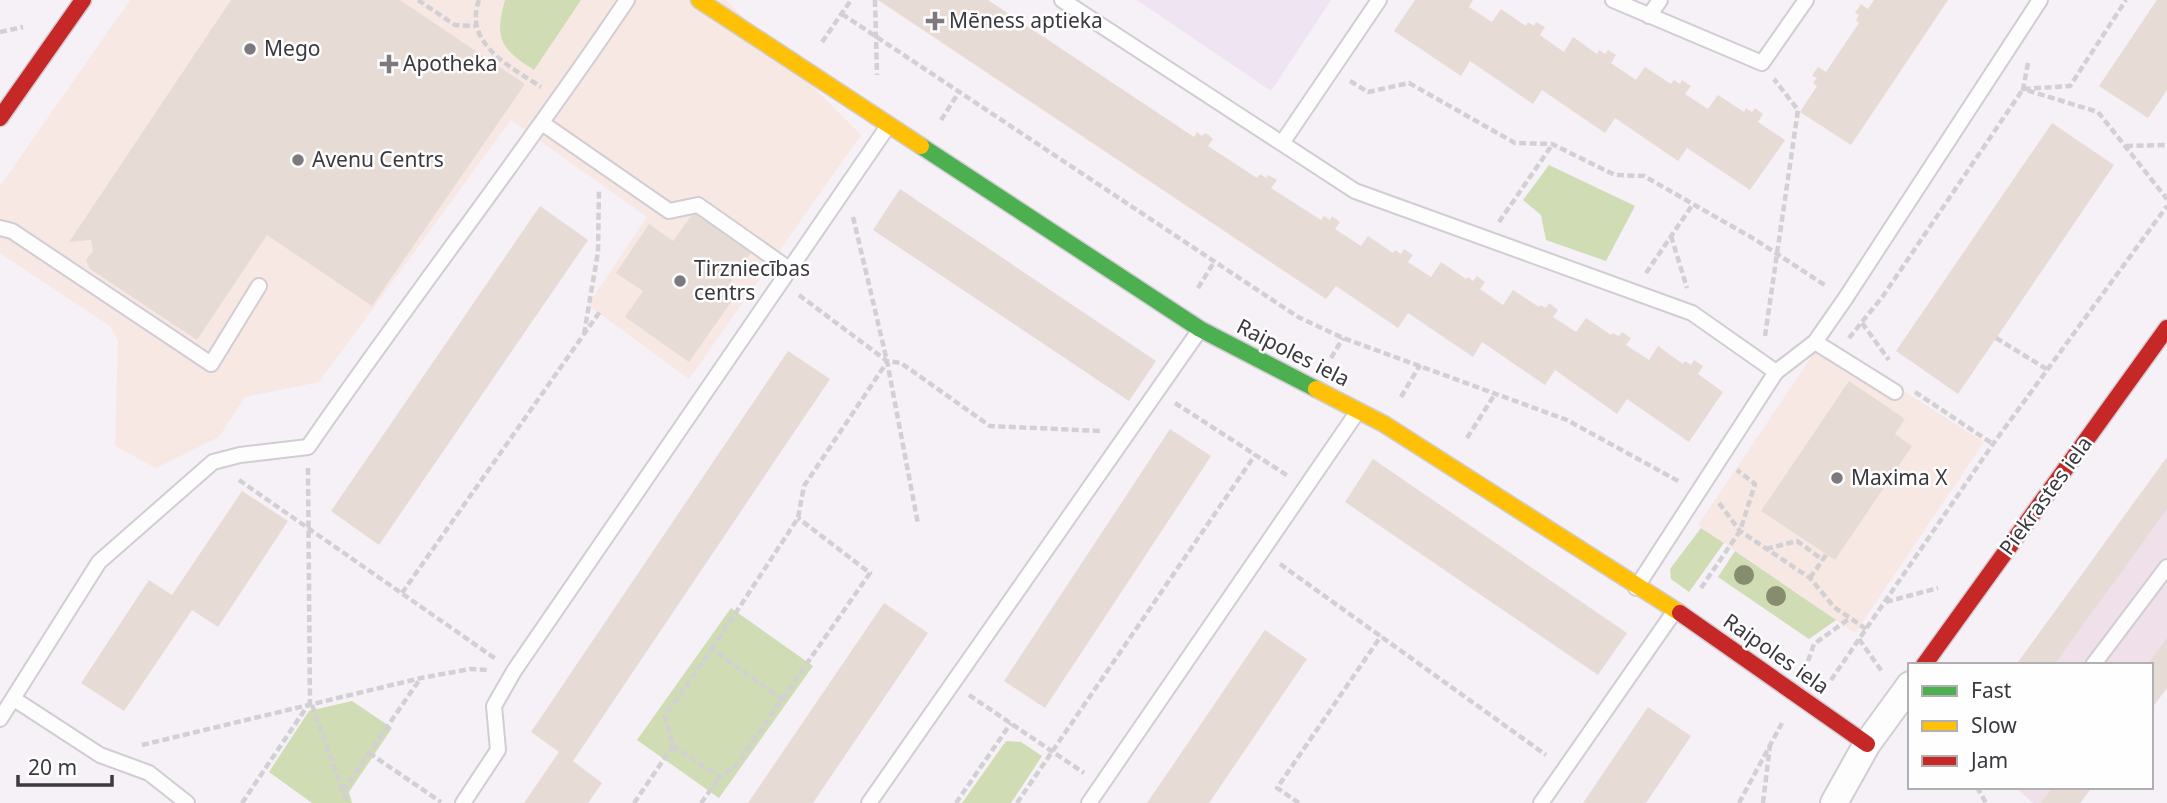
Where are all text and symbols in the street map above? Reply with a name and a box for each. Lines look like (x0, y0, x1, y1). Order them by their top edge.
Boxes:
place label: Mēness aptieka (949, 6, 1103, 34)
marker: Mēness aptieka (927, 13, 943, 29)
place label: Mego (264, 34, 321, 62)
marker: Mego (242, 41, 258, 57)
place label: Apotheka (403, 49, 497, 77)
marker: Apotheka (381, 56, 397, 72)
place label: Avenu Centrs (312, 145, 444, 173)
marker: Avenu Centrs (290, 152, 306, 168)
place label: Tirzniecības centrs (694, 254, 810, 306)
marker: Tirzniecības centrs (672, 273, 688, 289)
street label: Raipoles iela (1232, 312, 1355, 393)
street label: Piekrastes iela (1993, 430, 2098, 561)
place label: Maxima X (1851, 463, 1948, 491)
marker: Maxima X (1829, 470, 1845, 486)
street label: Raipoles iela (1718, 606, 1835, 700)
legend (1908, 663, 2153, 789)
text: Fast (1971, 676, 2012, 704)
text: Slow (1971, 711, 2017, 739)
scale bar (18, 744, 112, 788)
text: Jam (1969, 746, 2008, 774)
text: 20 m (28, 753, 77, 781)

